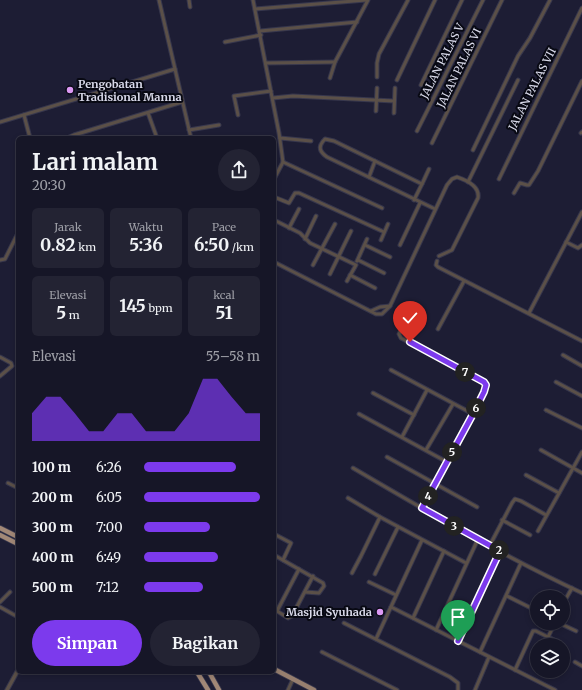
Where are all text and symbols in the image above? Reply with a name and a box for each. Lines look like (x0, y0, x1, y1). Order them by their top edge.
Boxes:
street label: JALAN PALAS V (417, 20, 467, 102)
street label: JALAN PALAS VI (433, 26, 484, 111)
street label: JALAN PALAS VII (505, 45, 559, 134)
place label: Pengobatan Tradisional Manna (78, 77, 182, 104)
marker: Pengobatan Tradisional Manna (65, 85, 75, 95)
text: Lari malam (32, 148, 158, 176)
button: share (218, 149, 260, 191)
text: 20:30 (32, 177, 66, 194)
text: Jarak (54, 220, 82, 234)
text: Waktu (129, 220, 163, 234)
text: Pace (212, 220, 236, 234)
text: 0.82 (40, 234, 76, 256)
text: 5:36 (129, 234, 163, 256)
text: 6:50 (194, 234, 229, 256)
text: km (76, 240, 96, 254)
text: /km (229, 240, 254, 254)
text: Elevasi (49, 288, 87, 302)
text: kcal (213, 288, 235, 302)
text: 145 (119, 295, 146, 317)
text: bpm (146, 301, 173, 315)
pin (393, 301, 427, 342)
text: 5 (56, 302, 66, 324)
text: 51 (215, 302, 233, 324)
icon: check (399, 307, 421, 329)
text: m (66, 308, 80, 322)
text: Elevasi (32, 348, 76, 365)
text: 55–58 m (206, 348, 260, 365)
pin: 7 (455, 362, 475, 382)
text: 7 (462, 365, 468, 379)
pin: 6 (466, 398, 486, 418)
text: 6 (473, 401, 479, 415)
pin: 5 (442, 442, 462, 462)
text: 5 (449, 445, 455, 459)
text: 100 m (32, 459, 71, 476)
text: 6:26 (96, 459, 122, 476)
pin: 4 (418, 486, 438, 506)
text: 200 m (32, 489, 73, 506)
text: 6:05 (96, 489, 122, 506)
text: 4 (425, 489, 432, 503)
pin: 3 (444, 516, 464, 536)
text: 300 m (32, 519, 73, 536)
text: 7:00 (96, 519, 123, 536)
text: 3 (451, 519, 457, 533)
pin: 2 (489, 540, 509, 560)
text: 2 (496, 543, 502, 557)
text: 400 m (32, 549, 74, 566)
text: 6:49 (96, 549, 121, 566)
text: 500 m (32, 579, 73, 596)
text: 7:12 (96, 579, 119, 596)
map controls (530, 590, 570, 678)
button: locate (530, 590, 570, 630)
pin (441, 600, 475, 641)
place label: Masjid Syuhada (286, 605, 372, 619)
icon: arrive (447, 606, 469, 628)
marker: Masjid Syuhada (375, 607, 385, 617)
button: Simpan (32, 620, 142, 666)
button: Bagikan (150, 620, 260, 666)
button: layers (530, 638, 570, 678)

